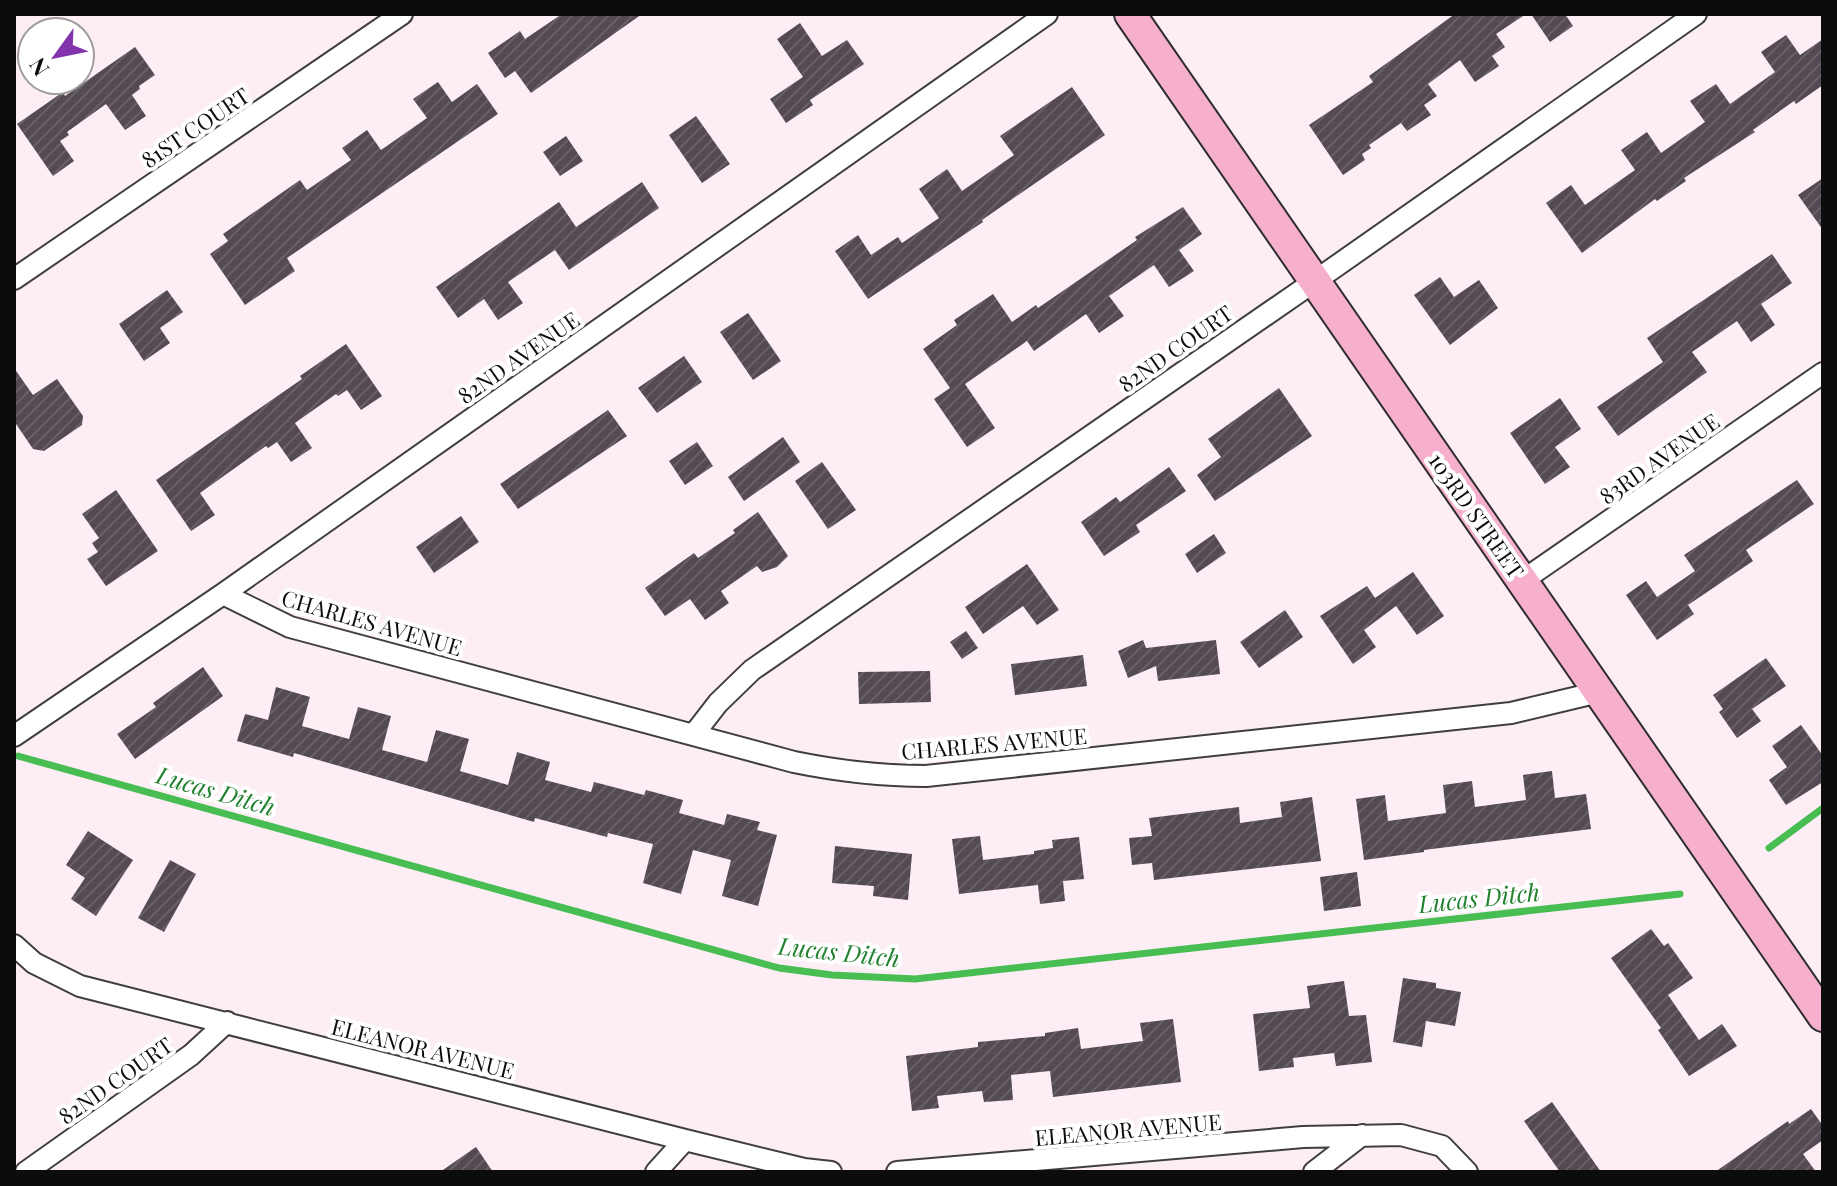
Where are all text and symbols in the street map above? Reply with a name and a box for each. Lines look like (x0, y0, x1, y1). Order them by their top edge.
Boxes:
north arrow (16, 16, 96, 96)
text: N (21, 53, 55, 82)
street label: 81ST COURT (135, 80, 255, 174)
street label: 82ND COURT (1112, 297, 1238, 398)
street label: 82ND AVENUE (451, 304, 585, 410)
street label: 83RD AVENUE (1593, 406, 1725, 510)
street label: 103RD STREET (1423, 446, 1532, 584)
street label: CHARLES AVENUE (278, 582, 466, 662)
street label: CHARLES AVENUE (900, 720, 1088, 766)
water label: Lucas Ditch (152, 758, 279, 822)
water label: Lucas Ditch (1416, 875, 1541, 919)
water label: Lucas Ditch (776, 929, 901, 973)
street label: ELEANOR AVENUE (328, 1011, 518, 1085)
street label: 82ND COURT (52, 1029, 178, 1130)
street label: ELEANOR AVENUE (1033, 1106, 1223, 1152)

